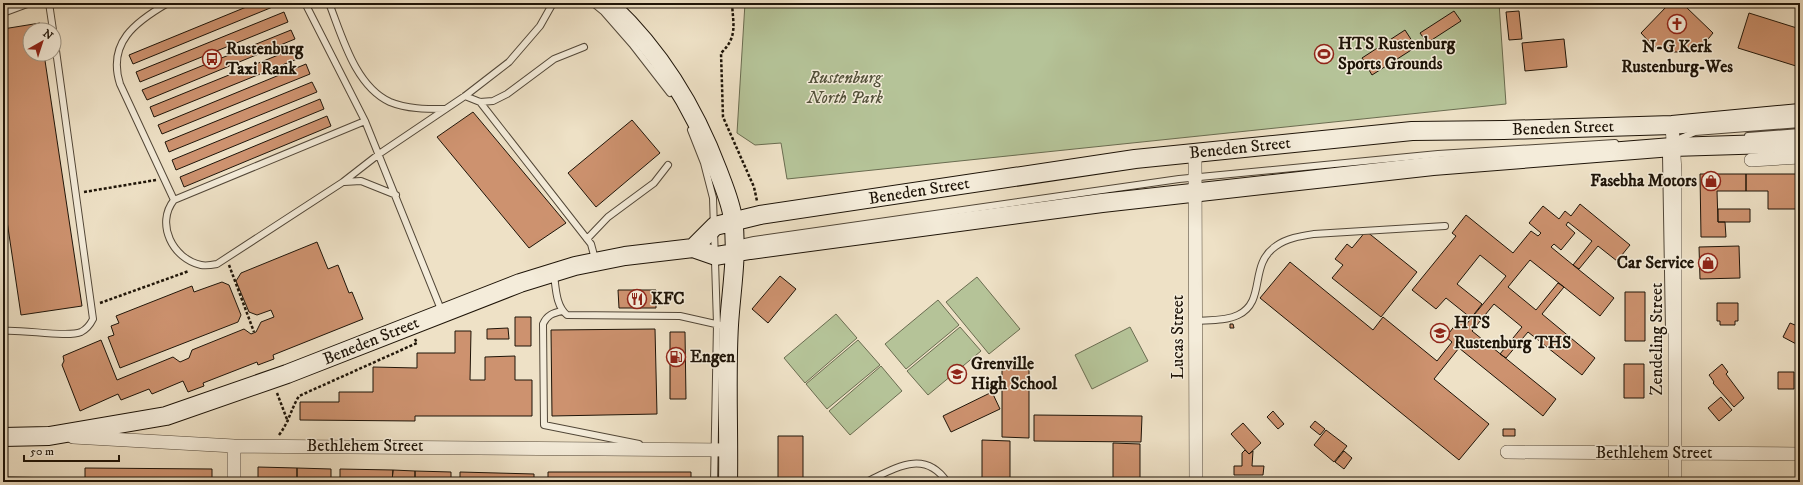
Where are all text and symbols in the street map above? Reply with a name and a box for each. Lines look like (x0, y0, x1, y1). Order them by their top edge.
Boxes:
church icon: N-G Kerk Rustenburg-Wes (1666, 13, 1688, 35)
north arrow (22, 22, 62, 62)
text: N (40, 27, 56, 43)
place label: HTS Rustenburg Sports Grounds (1338, 33, 1456, 75)
place label: N-G Kerk Rustenburg-Wes (1621, 36, 1733, 78)
place label: Rustenburg Taxi Rank (225, 38, 304, 80)
sports icon: HTS Rustenburg Sports Grounds (1313, 43, 1335, 65)
bus stop icon: Rustenburg Taxi Rank (201, 48, 223, 70)
park label: Rustenburg North Park (806, 67, 884, 109)
street label: Beneden Street (1512, 115, 1615, 141)
street label: Beneden Street (1188, 132, 1292, 164)
place label: Fasebha Motors (1590, 170, 1697, 192)
shop icon: Fasebha Motors (1700, 170, 1722, 192)
street label: Beneden Street (867, 172, 972, 210)
place label: Car Service (1617, 252, 1694, 274)
shop icon: Car Service (1697, 252, 1719, 274)
street label: Zendeling Street (1646, 282, 1668, 395)
restaurant icon: KFC (626, 288, 648, 310)
place label: KFC (651, 288, 685, 310)
street label: Lucas Street (1167, 294, 1189, 379)
street label: Beneden Street (320, 312, 423, 370)
place label: HTS Rustenburg THS (1454, 312, 1571, 354)
school or university icon: HTS Rustenburg THS (1429, 322, 1451, 344)
fuel station icon: Engen (665, 346, 687, 368)
place label: Engen (690, 346, 735, 368)
place label: Grenville High School (971, 353, 1058, 395)
school or university icon: Grenville High School (946, 363, 968, 385)
street label: Bethlehem Street (307, 435, 424, 457)
scale bar (24, 437, 119, 463)
street label: Bethlehem Street (1596, 442, 1713, 464)
text: 50 m (30, 444, 54, 459)

